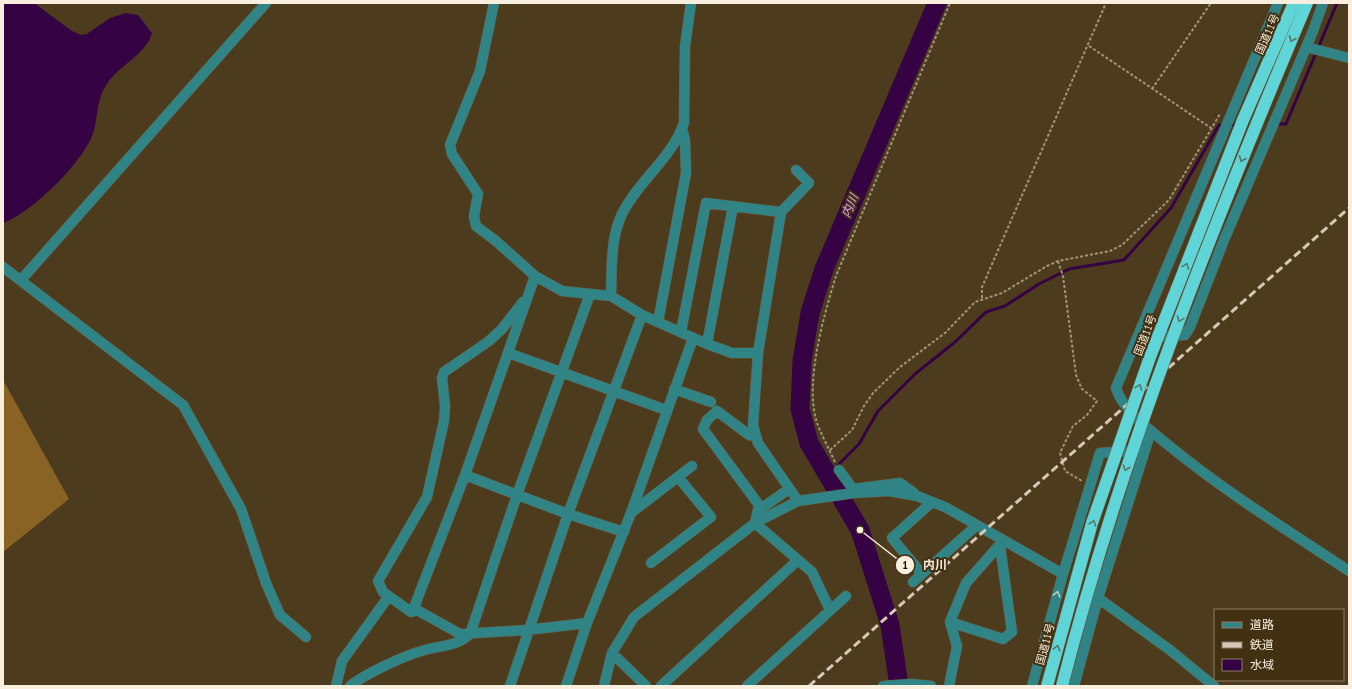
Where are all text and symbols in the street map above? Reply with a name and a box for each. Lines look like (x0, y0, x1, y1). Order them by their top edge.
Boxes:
street label: 国道11号 (1252, 12, 1282, 56)
one-way arrow (1289, 35, 1297, 42)
one-way arrow (1238, 155, 1246, 162)
water label: 内川 (838, 190, 862, 220)
one-way arrow (1182, 262, 1190, 269)
street label: 国道11号 (1131, 312, 1159, 358)
one-way arrow (1176, 316, 1184, 323)
one-way arrow (1135, 384, 1143, 391)
one-way arrow (1122, 464, 1130, 471)
one-way arrow (1088, 520, 1096, 527)
callout: 内川 (895, 553, 955, 577)
text: 1 (902, 557, 908, 572)
text: 内川 (923, 557, 947, 572)
one-way arrow (1052, 591, 1061, 598)
legend (1214, 609, 1344, 681)
text: 道路 (1250, 617, 1274, 632)
street label: 国道11号 (1033, 621, 1057, 667)
text: 鉄道 (1250, 637, 1274, 652)
one-way arrow (1052, 645, 1061, 652)
text: 水域 (1250, 657, 1274, 672)

